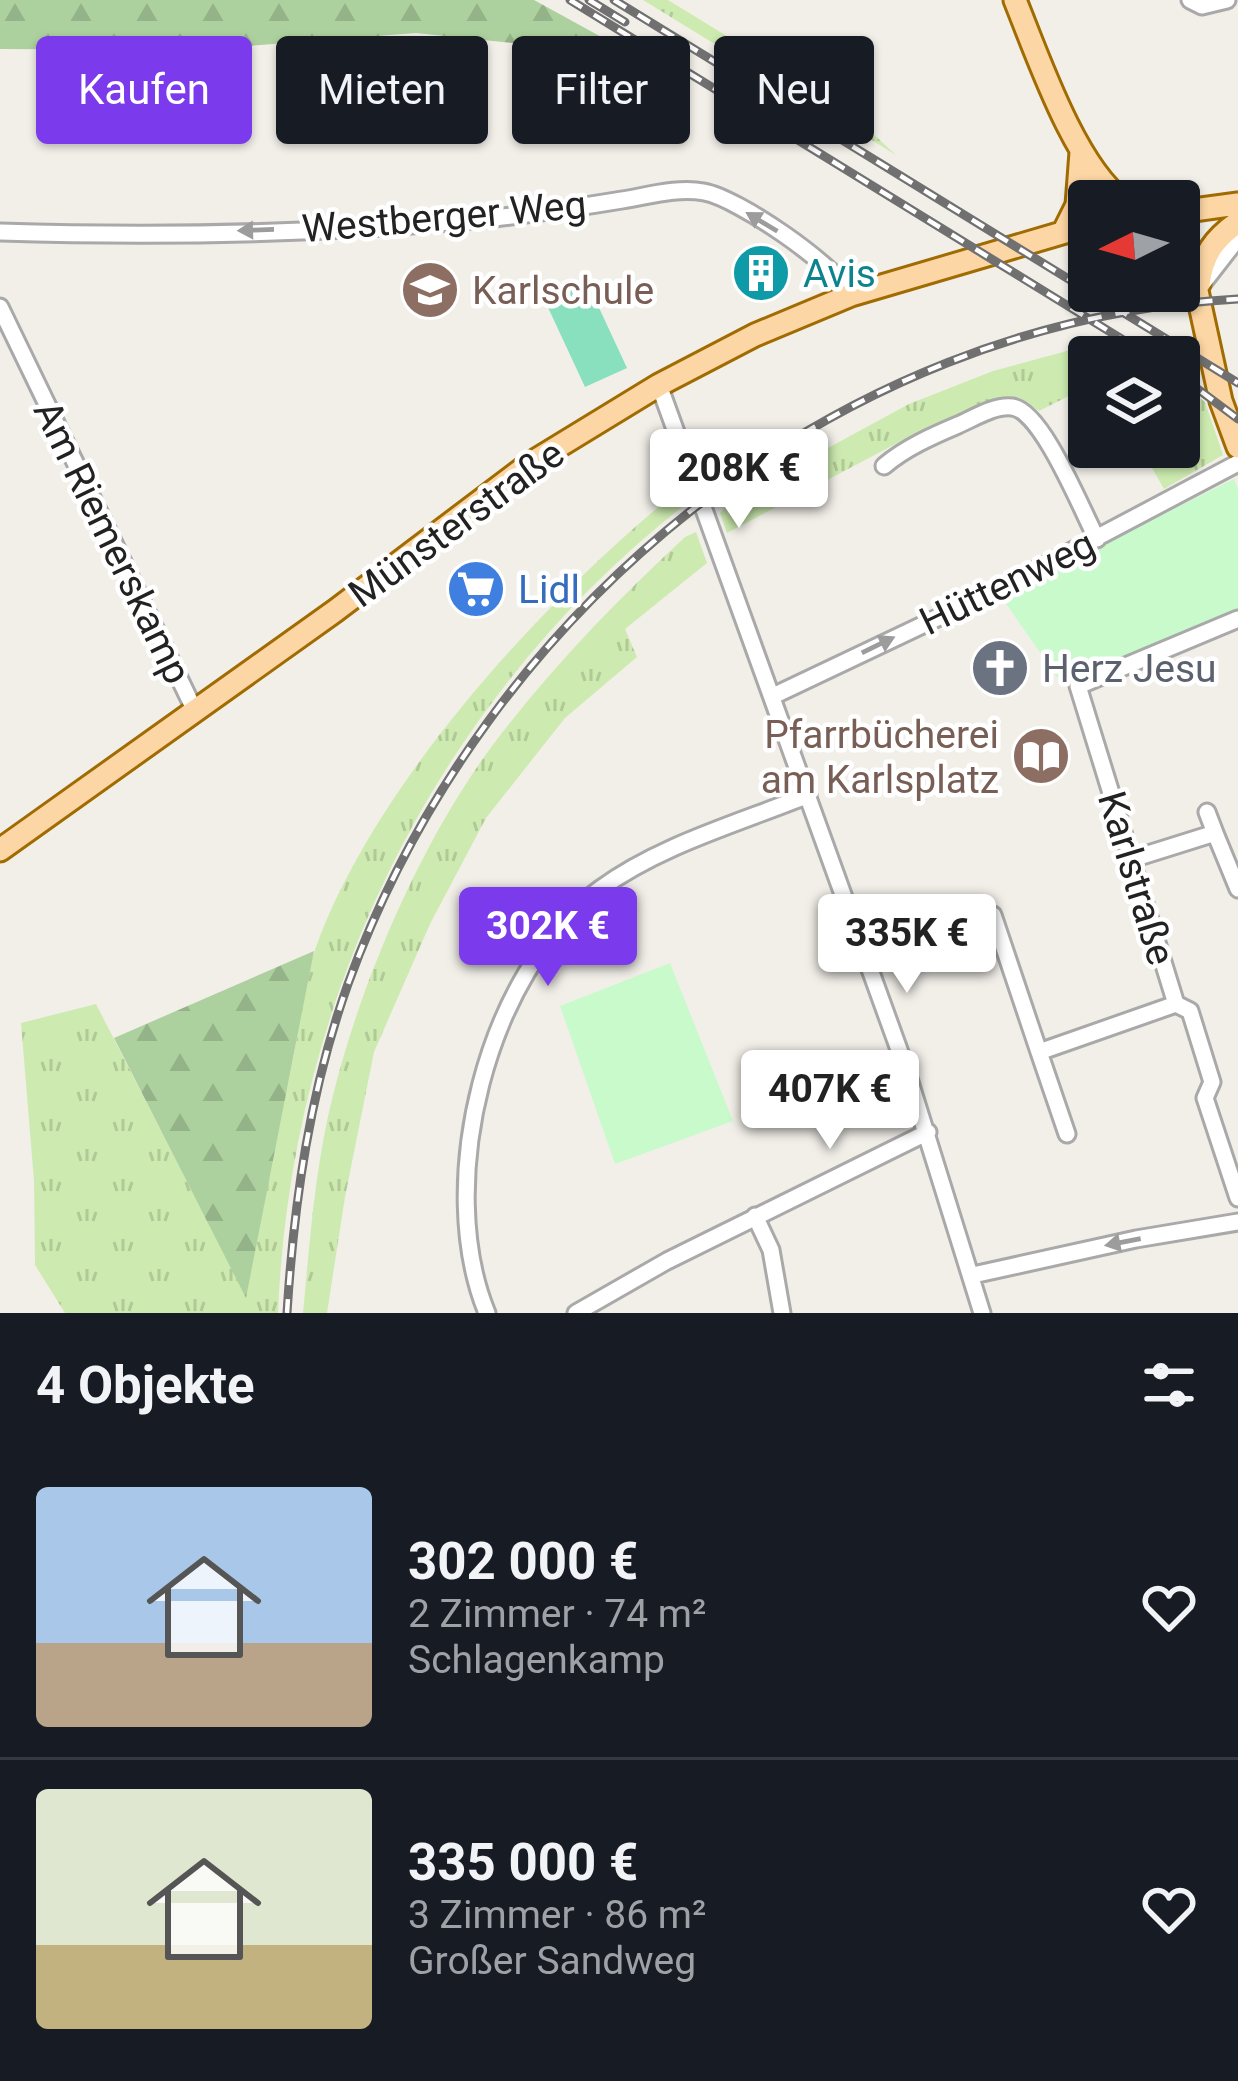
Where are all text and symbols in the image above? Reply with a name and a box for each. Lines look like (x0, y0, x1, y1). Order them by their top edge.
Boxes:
chip: Kaufen (36, 36, 252, 144)
chip: Mieten (276, 36, 488, 144)
chip: Filter (512, 36, 690, 144)
chip: Neu (714, 36, 874, 144)
north arrow (1068, 180, 1200, 312)
map controls (1068, 180, 1200, 468)
street label: Westberger Weg (300, 182, 588, 252)
one-way arrow (745, 212, 779, 233)
one-way arrow (236, 221, 274, 240)
building icon: Avis (730, 242, 792, 304)
place label: Avis (803, 251, 876, 297)
school or university icon: Karlschule (399, 259, 461, 321)
place label: Karlschule (472, 268, 654, 314)
button: layers (1068, 336, 1200, 468)
street label: Am Riemerskamp (24, 394, 200, 691)
pin: 208K € (641, 429, 837, 531)
street label: Münsterstraße (340, 430, 573, 617)
text: 208K € (677, 445, 801, 491)
street label: Hüttenweg (912, 521, 1102, 645)
supermarket icon: Lidl (445, 558, 507, 620)
place label: Lidl (518, 567, 580, 613)
one-way arrow (861, 635, 896, 655)
church icon: Herz Jesu (969, 637, 1031, 699)
place label: Herz Jesu (1042, 646, 1217, 692)
place label: Pfarrbücherei am Karlsplatz (761, 712, 999, 803)
library icon: Pfarrbücherei am Karlsplatz (1010, 725, 1072, 787)
street label: Karlstraße (1088, 786, 1184, 971)
pin: 302K € (450, 887, 646, 989)
pin: 335K € (809, 894, 1005, 996)
text: 302K € (486, 903, 610, 949)
text: 335K € (845, 910, 969, 956)
pin: 407K € (732, 1050, 928, 1152)
text: 407K € (768, 1066, 892, 1112)
one-way arrow (1103, 1233, 1141, 1252)
icon: filters (1136, 1352, 1202, 1418)
text: 4 Objekte (36, 1356, 255, 1415)
text: 302 000 € (408, 1532, 638, 1591)
icon: home (132, 1535, 276, 1679)
icon: heart (1136, 1574, 1202, 1640)
text: 2 Zimmer · 74 m² (408, 1591, 706, 1637)
text: Schlagenkamp (408, 1637, 665, 1683)
text: 335 000 € (408, 1833, 638, 1892)
icon: home (132, 1837, 276, 1981)
icon: heart (1136, 1876, 1202, 1942)
text: 3 Zimmer · 86 m² (408, 1892, 706, 1938)
text: Großer Sandweg (408, 1938, 696, 1984)

